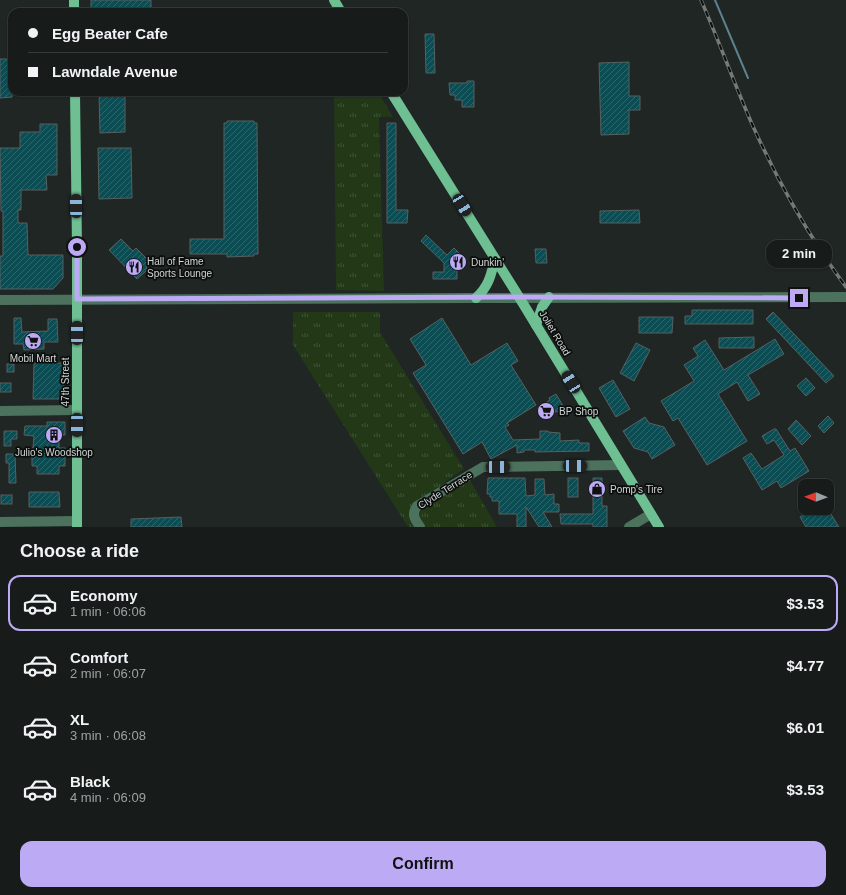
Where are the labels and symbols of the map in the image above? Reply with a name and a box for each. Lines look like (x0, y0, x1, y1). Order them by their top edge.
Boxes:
car (451, 192, 473, 218)
car (70, 194, 82, 218)
route start (68, 238, 86, 256)
callout: 2 min (766, 240, 832, 268)
restaurant icon: Dunkin' (448, 252, 468, 272)
place label: Hall of Fame Sports Lounge (147, 256, 212, 279)
restaurant icon: Hall of Fame Sports Lounge (124, 257, 144, 277)
place label: Dunkin' (471, 257, 504, 268)
route end (790, 289, 808, 307)
street label: Joliet Road (537, 309, 573, 357)
car (71, 321, 83, 345)
supermarket icon: Mobil Mart (23, 331, 43, 351)
place label: Mobil Mart (10, 353, 57, 364)
street label: 47th Street (60, 357, 71, 406)
car (560, 369, 582, 395)
supermarket icon: BP Shop (536, 401, 556, 421)
place label: BP Shop (559, 406, 599, 417)
car (71, 413, 83, 437)
building icon: Julio's Woodshop (44, 425, 64, 445)
place label: Julio's Woodshop (15, 447, 93, 458)
car (563, 460, 587, 472)
car (486, 461, 510, 473)
street label: Clyde Terrace (416, 469, 474, 511)
shop icon: Pomp's Tire (587, 479, 607, 499)
north arrow (798, 479, 834, 515)
place label: Pomp's Tire (610, 484, 663, 495)

